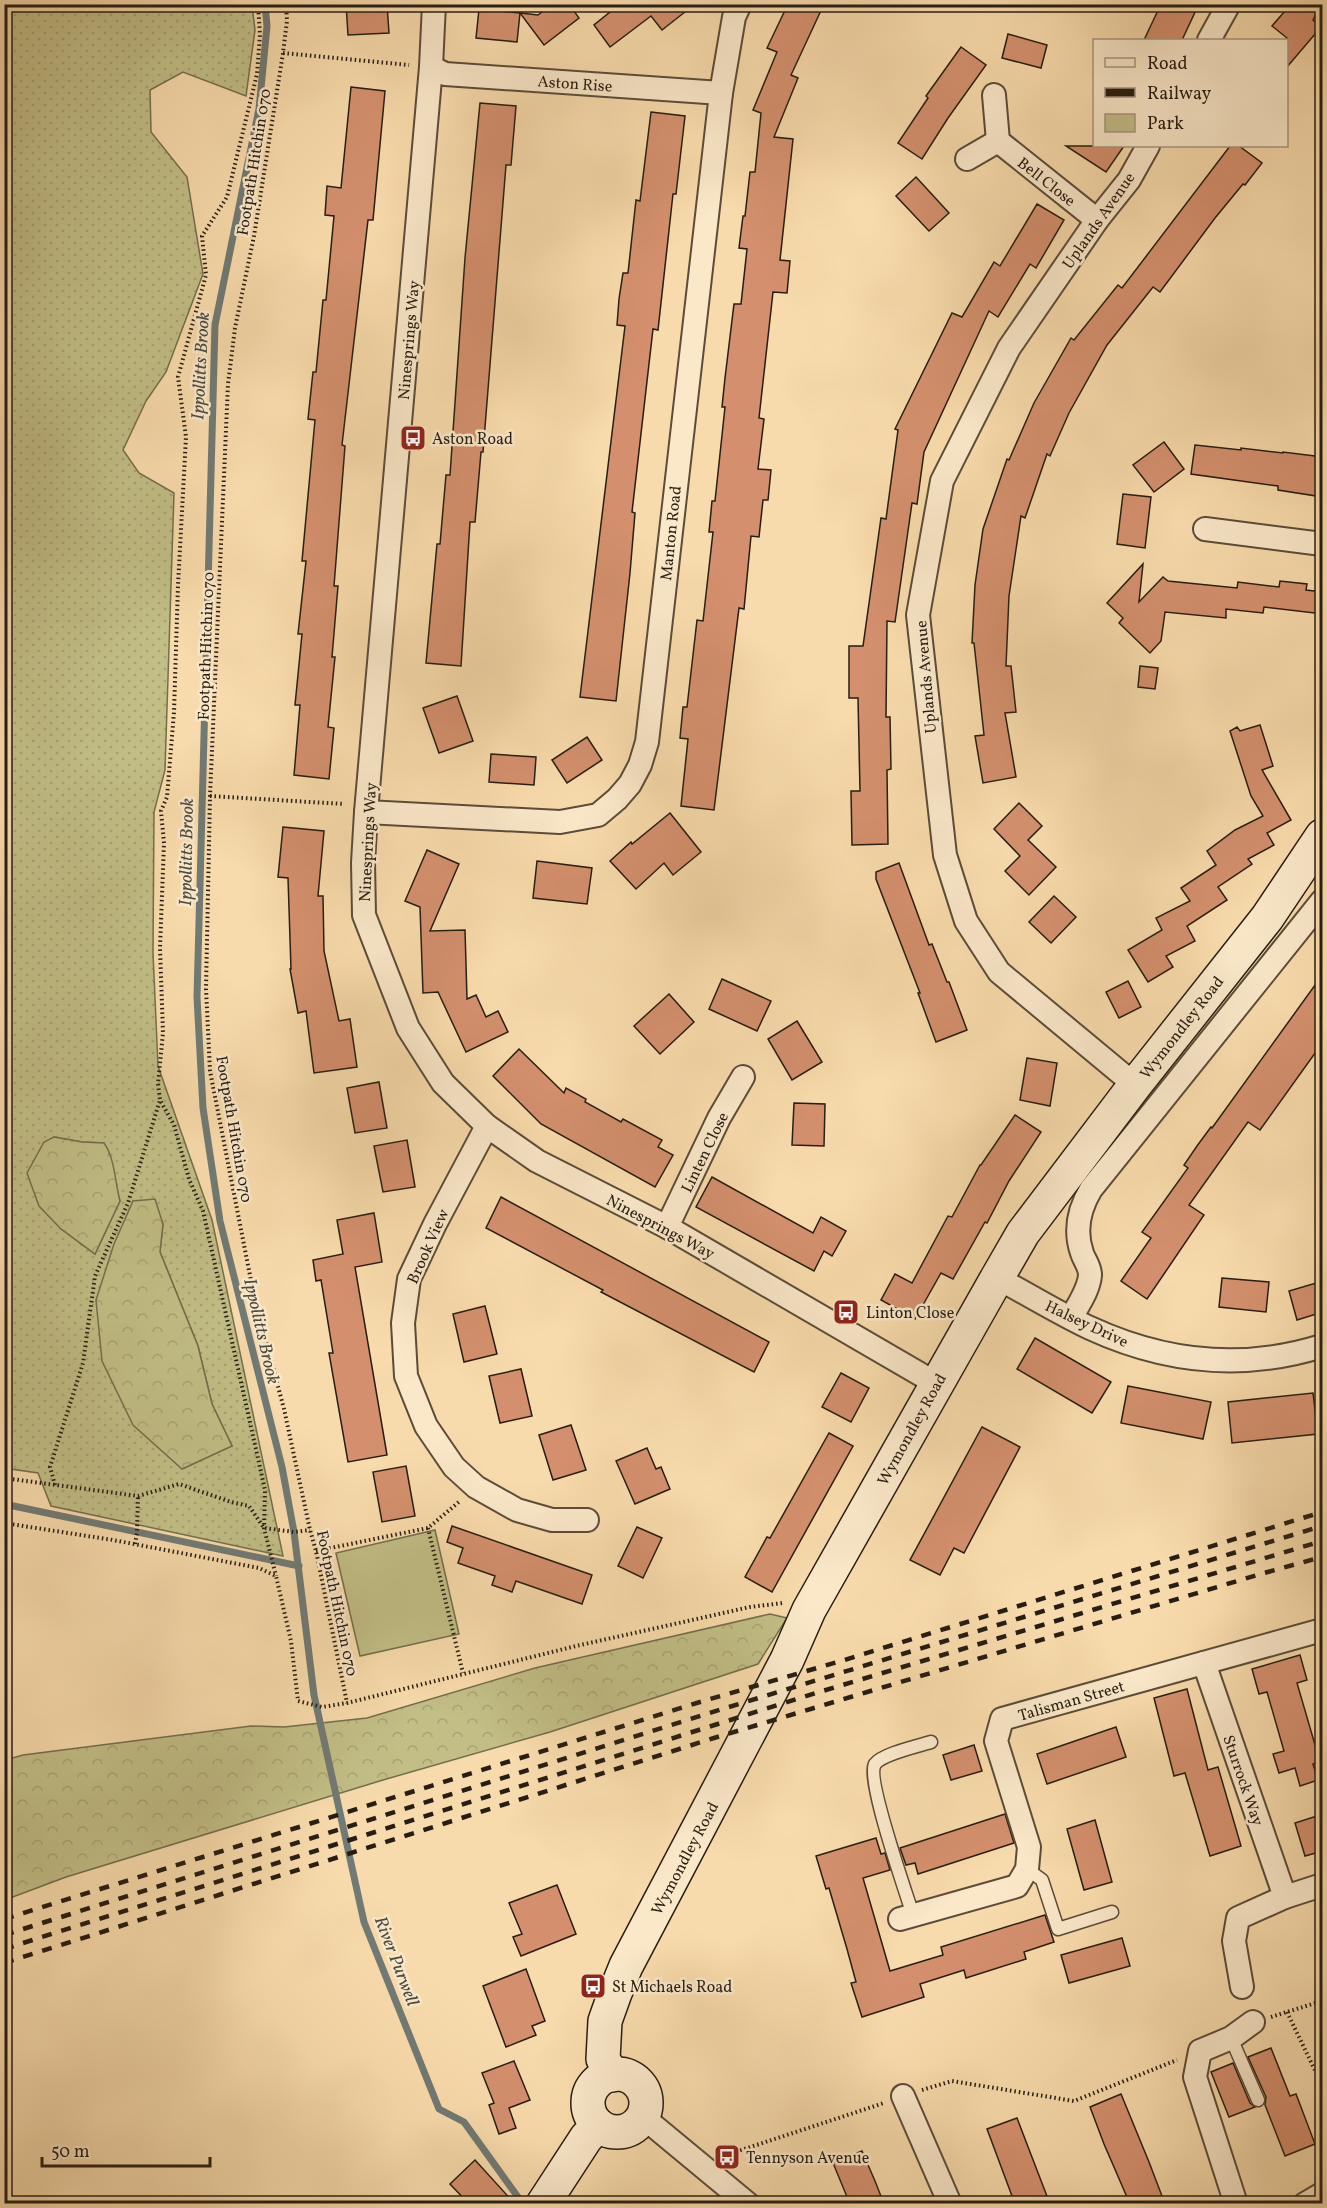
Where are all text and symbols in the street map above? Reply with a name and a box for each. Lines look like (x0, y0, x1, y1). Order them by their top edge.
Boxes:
legend (1093, 39, 1288, 147)
text: Road (1147, 52, 1188, 77)
street label: Aston Rise (537, 71, 613, 99)
text: Railway (1147, 82, 1211, 107)
street label: Footpath Hitchin 070 (232, 87, 277, 237)
text: Park (1147, 112, 1184, 137)
street label: Bell Close (1012, 153, 1080, 212)
street label: Uplands Avenue (1058, 168, 1141, 274)
street label: Ninesprings Way (394, 279, 426, 401)
water label: Ippollitts Brook (186, 311, 217, 421)
bus stop icon: Aston Road (398, 423, 428, 453)
place label: Aston Road (432, 429, 513, 451)
street label: Manton Road (656, 485, 688, 582)
street label: Footpath Hitchin 070 (193, 571, 221, 721)
street label: Uplands Avenue (911, 619, 943, 734)
street label: Ninesprings Way (355, 781, 383, 902)
water label: Ippollitts Brook (174, 798, 201, 906)
street label: Wymondley Road (1135, 972, 1230, 1084)
street label: Footpath Hitchin 070 (209, 1054, 257, 1204)
street label: Linten Close (677, 1109, 735, 1197)
street label: Ninesprings Way (602, 1190, 718, 1266)
street label: Brook View (403, 1205, 455, 1288)
water label: Ippollitts Brook (236, 1276, 285, 1387)
street label: Halsey Drive (1041, 1296, 1131, 1354)
bus stop icon: Linton Close (831, 1297, 861, 1327)
place label: Linton Close (866, 1303, 954, 1325)
street label: Wymondley Road (873, 1370, 953, 1490)
street label: Footpath Hitchin 070 (310, 1528, 362, 1678)
street label: Talisman Street (1016, 1676, 1128, 1728)
street label: Sturrock Way (1216, 1732, 1268, 1829)
street label: Wymondley Road (647, 1799, 725, 1919)
water label: River Purwell (367, 1913, 424, 2011)
bus stop icon: St Michaels Road (578, 1971, 608, 2001)
place label: St Michaels Road (612, 1977, 732, 1999)
scale bar (42, 2130, 210, 2168)
text: 50 m (51, 2140, 90, 2165)
bus stop icon: Tennyson Avenue (712, 2142, 742, 2172)
place label: Tennyson Avenue (746, 2148, 869, 2170)

